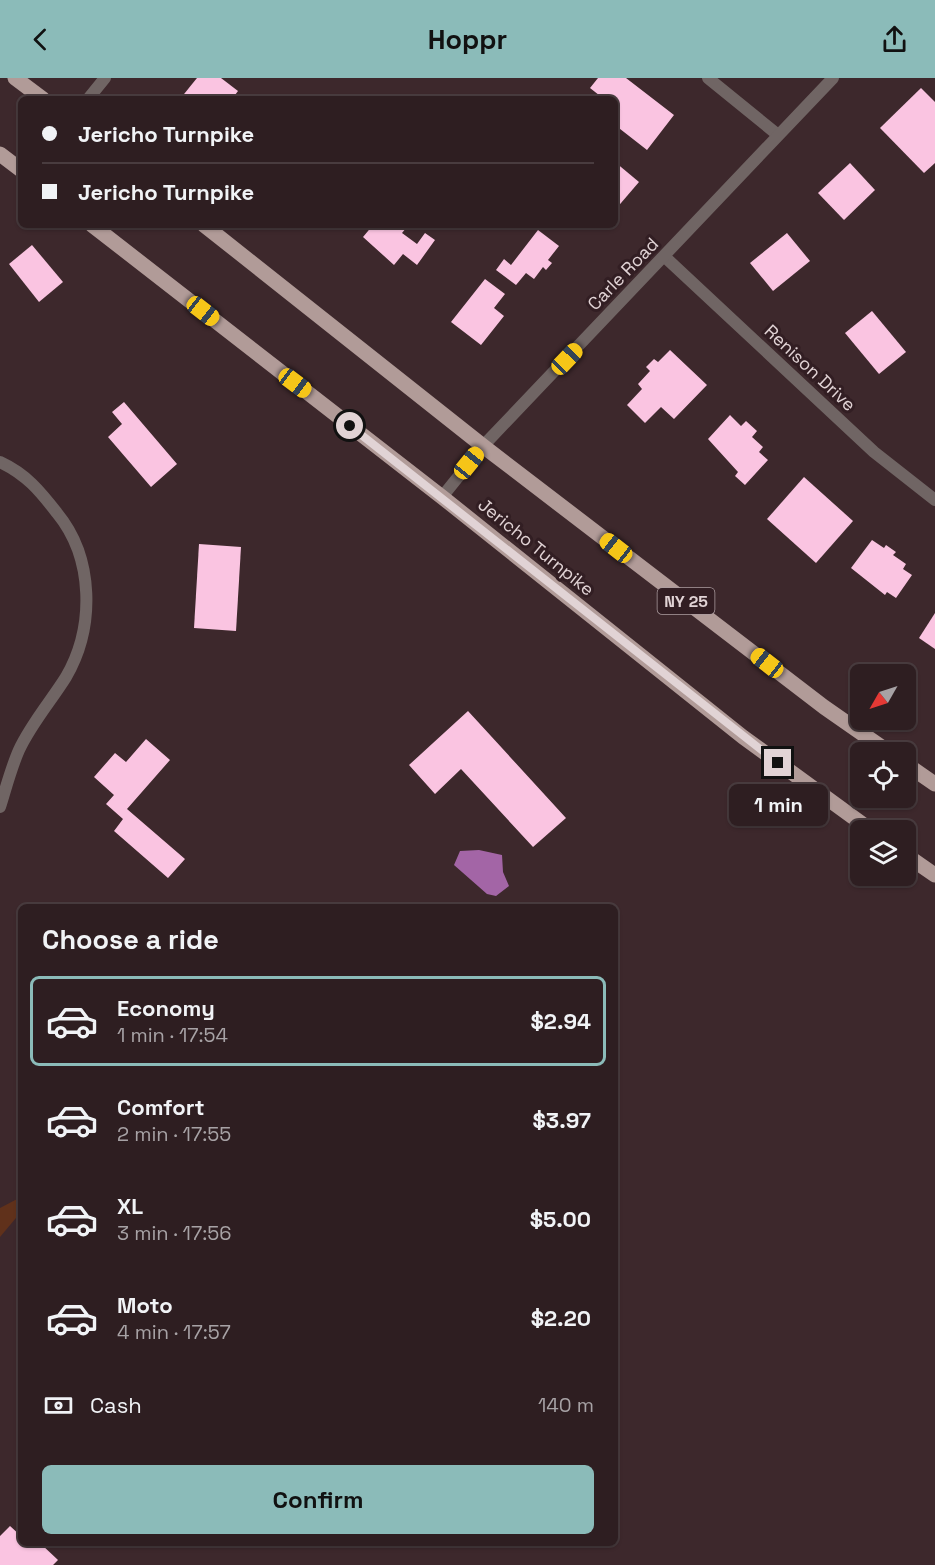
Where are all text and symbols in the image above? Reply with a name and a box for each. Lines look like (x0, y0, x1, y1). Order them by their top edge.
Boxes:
text: Hoppr (428, 22, 507, 57)
icon: back (24, 23, 57, 56)
icon: share (878, 23, 911, 56)
text: Jericho Turnpike (78, 120, 254, 148)
text: Jericho Turnpike (78, 178, 254, 206)
street label: Carle Road (582, 232, 663, 315)
car (183, 293, 223, 329)
street label: Renison Drive (760, 319, 861, 416)
car (548, 340, 586, 378)
car (275, 365, 315, 401)
route start (336, 412, 363, 439)
car (451, 443, 487, 483)
street label: Jericho Turnpike (473, 493, 599, 601)
car (596, 530, 636, 566)
road number: NY 25 (658, 588, 714, 614)
car (747, 645, 787, 681)
north arrow (850, 664, 916, 730)
map controls (850, 664, 916, 886)
button: locate (850, 742, 916, 808)
route end (764, 749, 791, 776)
callout: 1 min (728, 784, 828, 826)
text: 1 min (754, 792, 803, 818)
button: layers (850, 820, 916, 886)
text: Choose a ride (42, 922, 219, 957)
icon: car (45, 994, 99, 1048)
text: Economy (117, 994, 215, 1022)
text: $2.94 (530, 1007, 591, 1035)
text: 1 min · 17:54 (117, 1022, 228, 1048)
icon: car (45, 1093, 99, 1147)
text: Comfort (117, 1093, 205, 1121)
text: $3.97 (532, 1106, 591, 1134)
text: 2 min · 17:55 (117, 1121, 231, 1147)
icon: car (45, 1192, 99, 1246)
text: XL (117, 1192, 143, 1220)
text: $5.00 (530, 1205, 591, 1233)
text: 3 min · 17:56 (117, 1220, 232, 1246)
icon: car (45, 1291, 99, 1345)
text: Moto (117, 1291, 173, 1319)
text: $2.20 (531, 1304, 591, 1332)
text: 4 min · 17:57 (117, 1319, 231, 1345)
icon: cash (42, 1389, 75, 1422)
text: Cash (90, 1391, 142, 1419)
text: 140 m (538, 1392, 594, 1418)
button: Confirm (42, 1465, 594, 1534)

